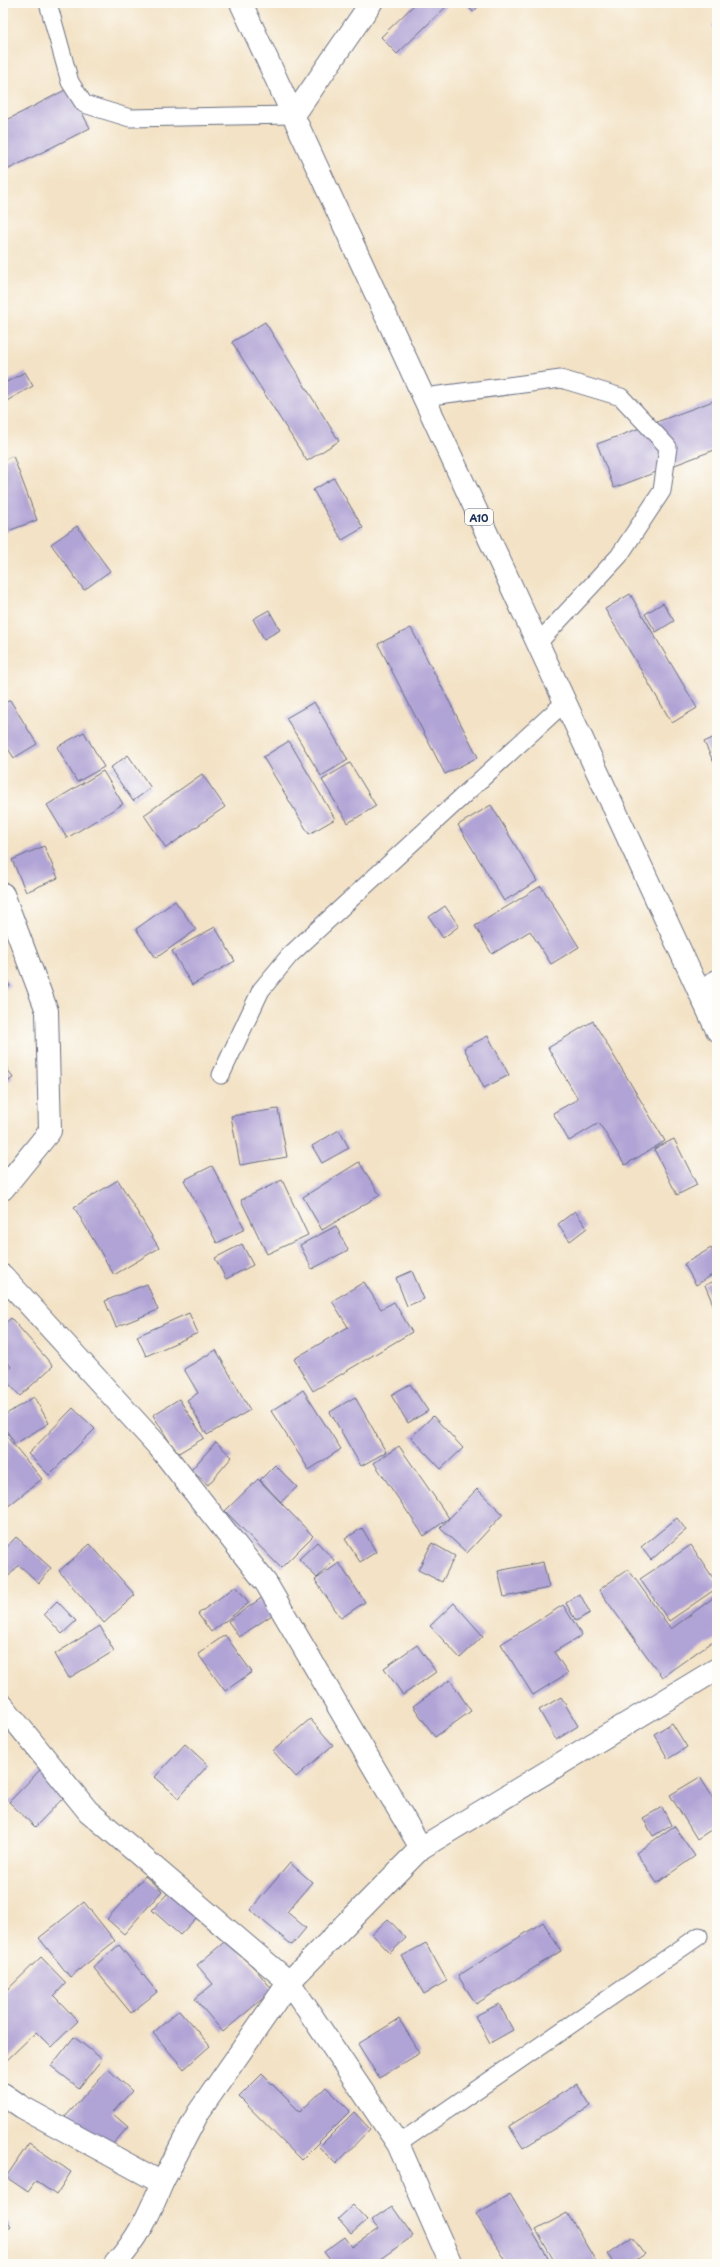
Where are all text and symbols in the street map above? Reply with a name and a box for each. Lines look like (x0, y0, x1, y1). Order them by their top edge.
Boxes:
road number: A10 (465, 509, 493, 525)

